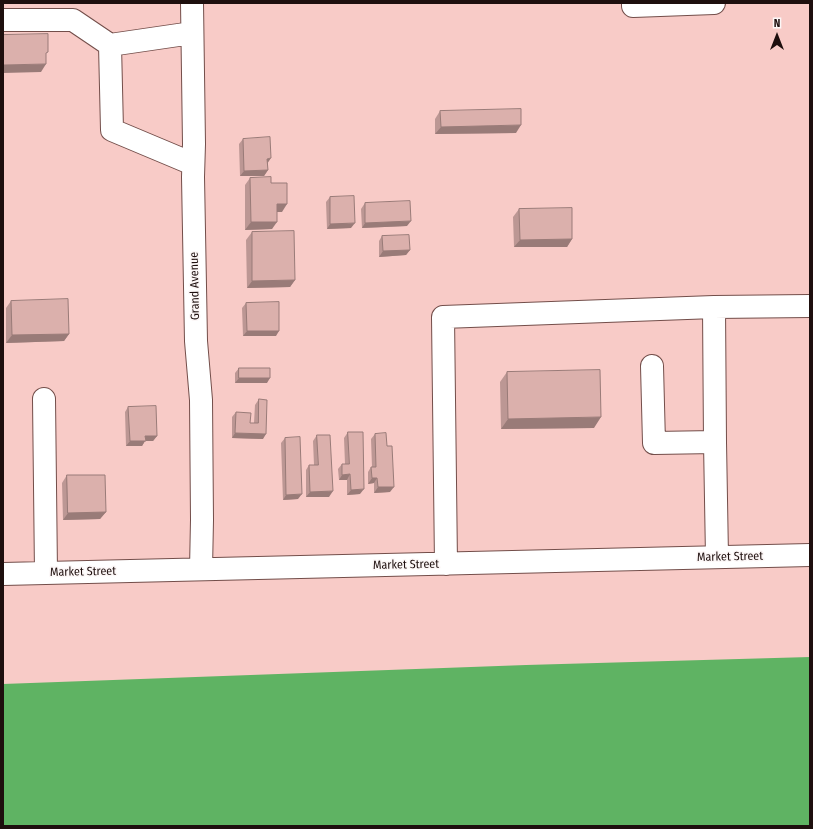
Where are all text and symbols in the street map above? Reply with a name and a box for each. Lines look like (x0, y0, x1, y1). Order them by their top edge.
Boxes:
north arrow (757, 16, 797, 56)
text: N (774, 17, 780, 30)
street label: Grand Avenue (187, 252, 203, 320)
street label: Market Street (697, 549, 763, 565)
street label: Market Street (373, 557, 439, 573)
street label: Market Street (50, 564, 116, 580)

